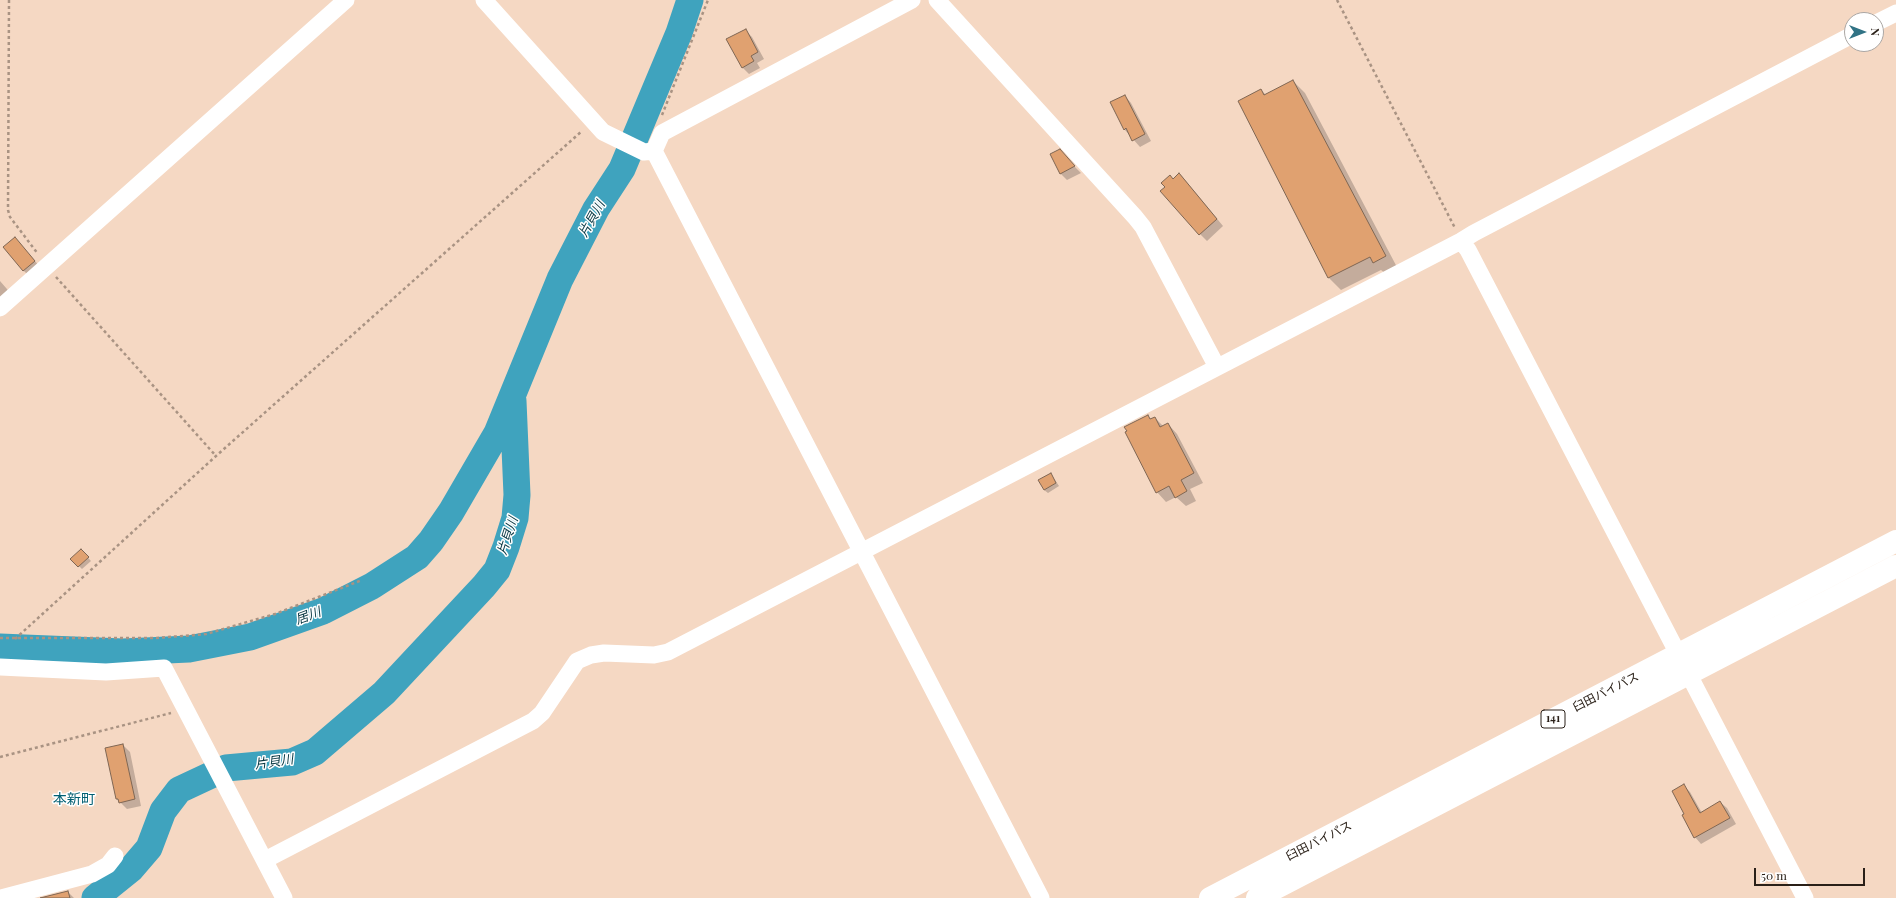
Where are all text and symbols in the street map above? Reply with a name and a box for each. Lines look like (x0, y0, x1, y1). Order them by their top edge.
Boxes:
north arrow (1844, 12, 1884, 52)
text: N (1868, 28, 1883, 36)
water label: 片貝川 (576, 198, 608, 240)
water label: 片貝川 (495, 515, 521, 557)
water label: 居川 (293, 604, 323, 628)
street label: 臼田バイパス (1571, 669, 1641, 715)
road number: 141 (1541, 710, 1565, 728)
water label: 片貝川 (254, 752, 294, 772)
district label: 本新町 (53, 792, 95, 808)
street label: 臼田バイパス (1284, 818, 1354, 864)
scale bar (1756, 860, 1867, 886)
text: 50 m (1761, 867, 1787, 883)

